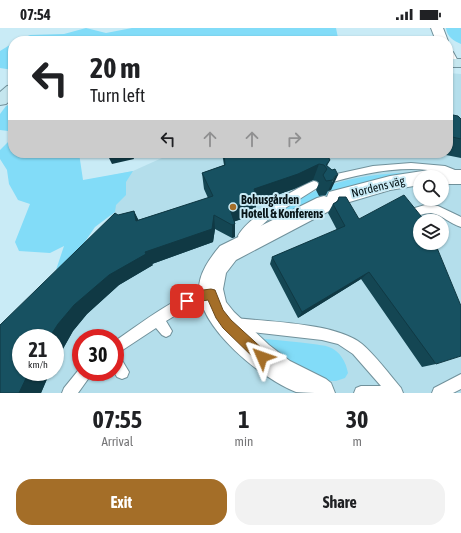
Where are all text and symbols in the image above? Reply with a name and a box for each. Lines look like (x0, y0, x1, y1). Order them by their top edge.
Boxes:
text: 07:54 (20, 6, 51, 23)
icon: left (24, 52, 76, 104)
text: 20 m (90, 52, 140, 84)
text: Turn left (90, 85, 145, 106)
icon: left (157, 128, 179, 150)
icon: ahead (199, 128, 221, 150)
icon: ahead (241, 128, 263, 150)
icon: right (283, 128, 305, 150)
map controls (413, 170, 449, 250)
button: search (413, 170, 449, 206)
street label: Nordens väg (350, 173, 407, 200)
place label: Bohusgården Hotell & Konferens (241, 193, 324, 221)
marker: Bohusgården Hotell & Konferens (228, 202, 238, 212)
button: layers (413, 214, 449, 250)
pin (170, 284, 204, 318)
icon: arrive (176, 290, 198, 312)
speed limit sign: 30 (72, 329, 124, 381)
position arrow (241, 336, 283, 378)
text: 21 (29, 338, 47, 361)
text: km/h (28, 359, 48, 370)
text: 07:55 (93, 406, 142, 433)
text: 1 (238, 406, 250, 433)
text: 30 (346, 406, 368, 433)
text: Arrival (101, 434, 133, 449)
text: min (235, 434, 253, 449)
text: m (352, 434, 362, 449)
button: Exit (16, 479, 227, 525)
button: Share (235, 479, 445, 525)

